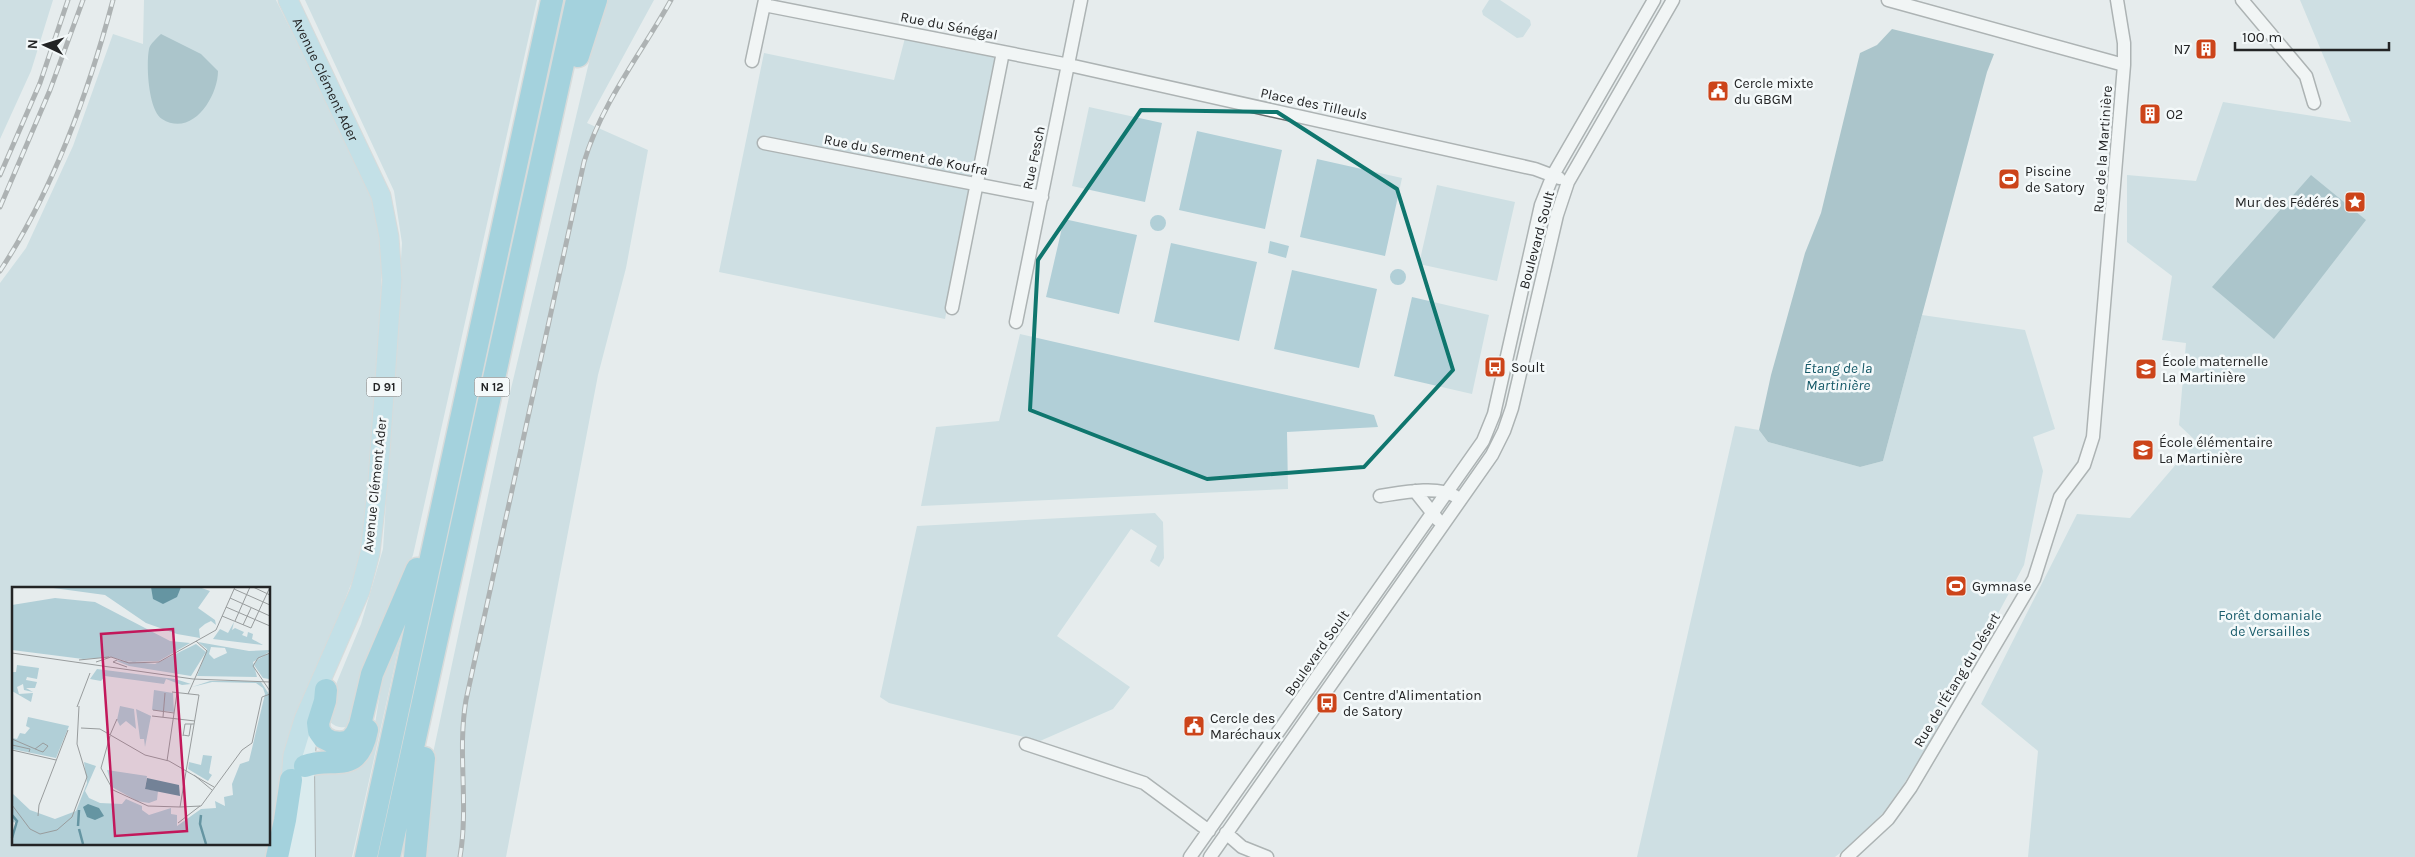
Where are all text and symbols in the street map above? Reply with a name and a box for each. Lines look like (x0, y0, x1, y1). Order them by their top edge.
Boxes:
street label: Rue du Sénégal (899, 8, 999, 44)
street label: Avenue Clément Ader (289, 15, 363, 145)
north arrow (20, 20, 70, 70)
scale bar (2235, 20, 2389, 52)
text: 100 m (2242, 28, 2282, 46)
building icon: N7 (2194, 37, 2218, 61)
text: N (24, 39, 41, 50)
place label: N7 (2174, 41, 2190, 58)
place label: Cercle mixte du GBGM (1734, 75, 1813, 108)
public building icon: Cercle mixte du GBGM (1706, 79, 1730, 103)
street label: Place des Tilleuls (1259, 84, 1369, 124)
street label: Rue de la Martinière (2090, 85, 2116, 213)
building icon: O2 (2138, 102, 2162, 126)
place label: O2 (2166, 106, 2183, 123)
street label: Rue Fesch (1019, 125, 1049, 191)
street label: Rue du Serment de Koufra (823, 131, 989, 179)
place label: Piscine de Satory (2025, 163, 2085, 196)
sports icon: Piscine de Satory (1997, 167, 2021, 191)
street label: Boulevard Soult (1516, 189, 1558, 291)
place icon: Mur des Fédérés (2343, 190, 2367, 214)
place label: Mur des Fédérés (2235, 194, 2339, 211)
place label: École maternelle La Martinière (2162, 352, 2268, 386)
bus stop icon: Soult (1483, 355, 1507, 379)
school or university icon: École maternelle La Martinière (2134, 357, 2158, 381)
place label: Soult (1511, 359, 1545, 376)
water label: Étang de la Martinière (1804, 359, 1872, 394)
road number: D 91 (366, 378, 402, 397)
road number: N 12 (474, 378, 510, 397)
street label: Avenue Clément Ader (359, 416, 391, 553)
place label: École élémentaire La Martinière (2159, 433, 2273, 467)
school or university icon: École élémentaire La Martinière (2131, 438, 2155, 462)
sports icon: Gymnase (1944, 574, 1968, 598)
place label: Gymnase (1972, 578, 2031, 595)
inset map (12, 587, 270, 844)
street label: Boulevard Soult (1281, 607, 1353, 699)
park label: Forêt domaniale de Versailles (2218, 607, 2322, 640)
street label: Rue de l'Étang du Désert (1909, 609, 2004, 750)
place label: Centre d'Alimentation de Satory (1343, 687, 1482, 720)
bus stop icon: Centre d'Alimentation de Satory (1315, 691, 1339, 715)
place label: Cercle des Maréchaux (1210, 710, 1281, 743)
public building icon: Cercle des Maréchaux (1182, 714, 1206, 738)

